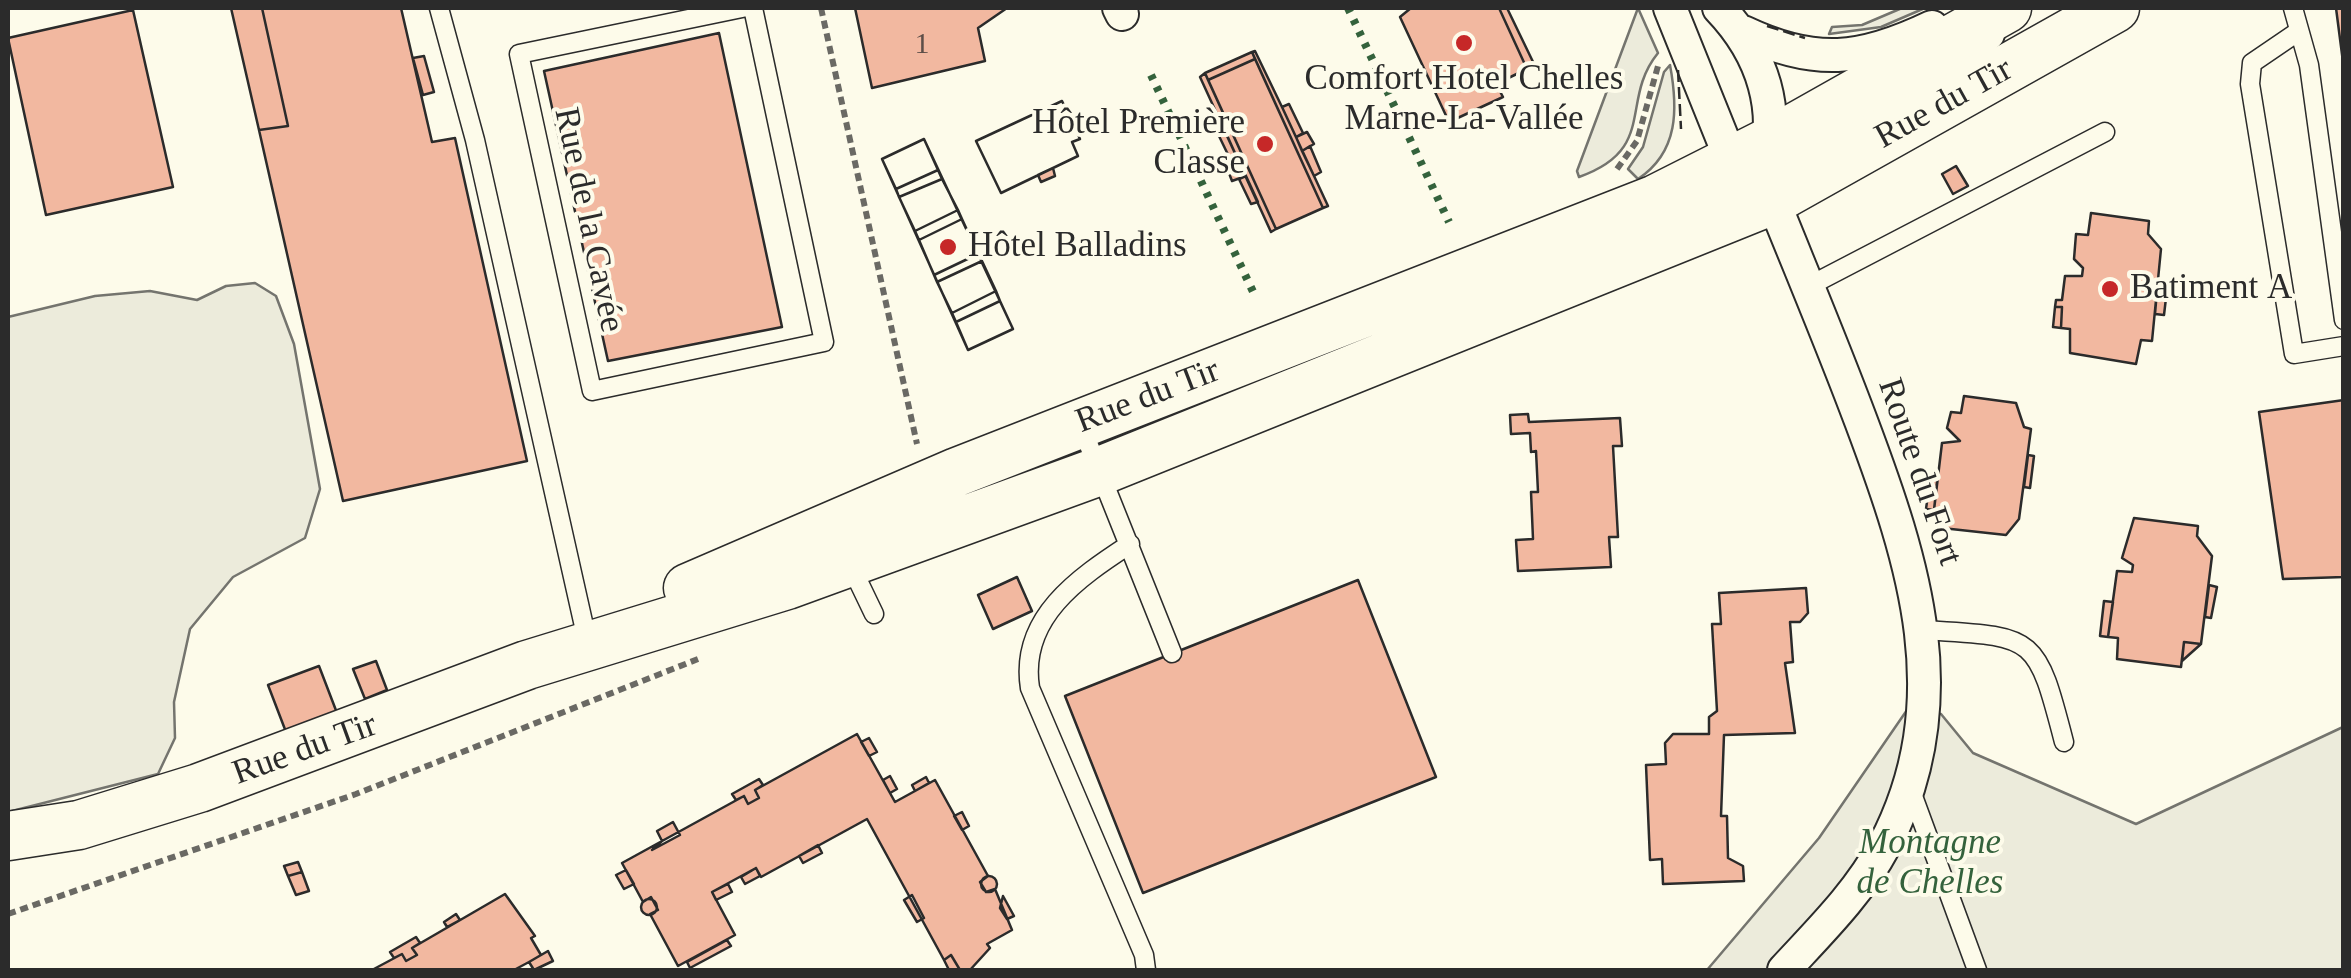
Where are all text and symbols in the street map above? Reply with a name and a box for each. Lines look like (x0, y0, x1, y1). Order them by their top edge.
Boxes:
house number: 1 (914, 27, 930, 63)
marker: Comfort Hotel Chelles Marne-La-Vallée (1453, 32, 1475, 54)
street label: Rue du Tir (1868, 49, 2020, 159)
place label: Comfort Hotel Chelles Marne-La-Vallée (1305, 59, 1623, 141)
place label: Hôtel Première Classe (1032, 103, 1245, 185)
street label: Rue de la Cavée (544, 104, 632, 336)
marker: Hôtel Première Classe (1254, 133, 1276, 155)
place label: Hôtel Balladins (968, 226, 1187, 268)
marker: Hôtel Balladins (937, 236, 959, 258)
place label: Batiment A (2130, 268, 2292, 310)
marker: Batiment A (2099, 278, 2121, 300)
street label: Rue du Tir (1070, 350, 1226, 444)
street label: Route du Fort (1867, 373, 1971, 571)
street label: Rue du Tir (227, 705, 383, 795)
park label: Montagne de Chelles (1857, 823, 2003, 905)

